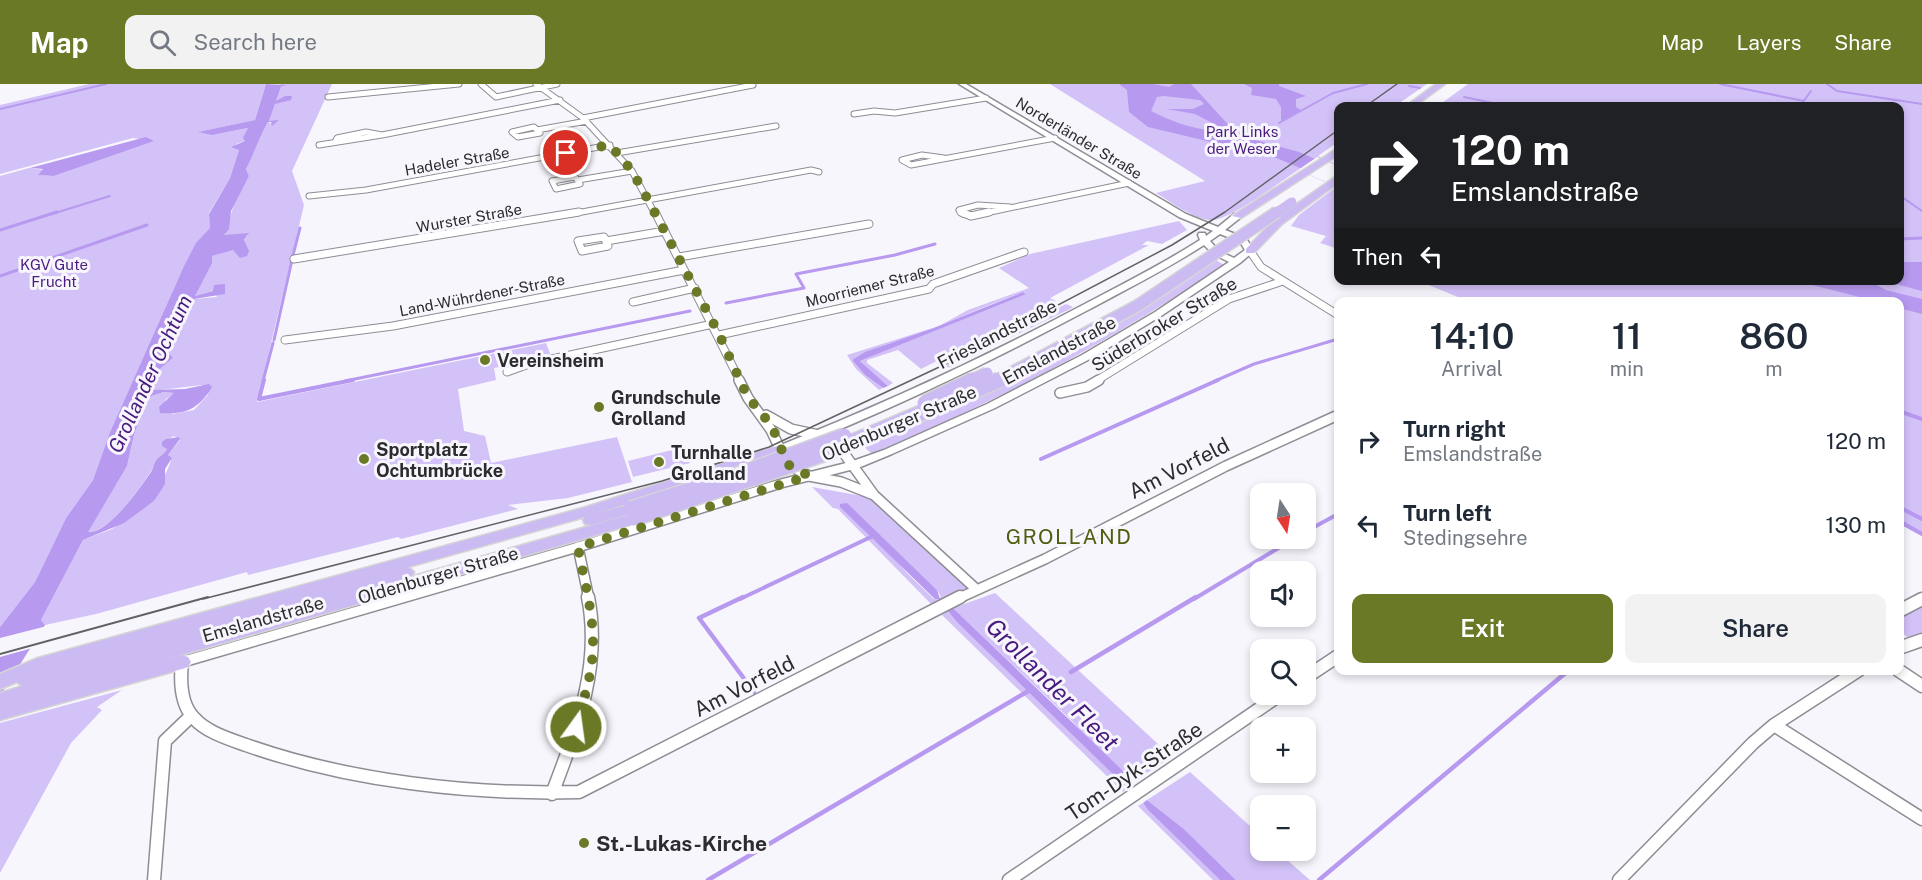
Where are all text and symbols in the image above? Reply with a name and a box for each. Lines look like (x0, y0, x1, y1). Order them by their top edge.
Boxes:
search box (125, 15, 545, 69)
text: Map (30, 26, 89, 59)
icon: search (146, 26, 179, 59)
text: Search here (194, 29, 317, 55)
text: Map (1661, 30, 1704, 55)
text: Layers (1737, 30, 1801, 55)
text: Share (1834, 30, 1892, 55)
street label: Norderländer Straße (1013, 94, 1145, 182)
park label: Park Links der Weser (1206, 123, 1278, 157)
text: 120 m (1451, 125, 1570, 174)
icon: right (1352, 126, 1430, 204)
pin (540, 127, 591, 178)
icon: arrive (549, 136, 582, 169)
street label: Hadeler Straße (403, 143, 511, 179)
text: Emslandstraße (1451, 175, 1639, 207)
street label: Wurster Straße (415, 200, 523, 236)
icon: left (1415, 240, 1448, 273)
text: Then (1352, 244, 1403, 270)
park label: KGV Gute Frucht (20, 256, 88, 290)
street label: Moorriemer Straße (804, 262, 936, 310)
street label: Land-Wührdener-Straße (398, 271, 566, 319)
street label: Süderbroker Straße (1088, 272, 1240, 376)
water label: Grollander Ochtum (103, 291, 197, 457)
street label: Frieslandstraße (934, 295, 1060, 373)
street label: Emslandstraße (999, 311, 1119, 389)
text: 14:10 (1429, 315, 1514, 357)
text: 11 (1612, 315, 1642, 357)
text: 860 (1739, 315, 1809, 357)
place label: Vereinsheim (497, 350, 604, 371)
marker: Vereinsheim (478, 353, 492, 367)
text: Arrival (1441, 357, 1503, 381)
text: min (1610, 357, 1644, 381)
text: m (1765, 357, 1783, 381)
street label: Oldenburger Straße (818, 381, 980, 465)
place label: Grundschule Grolland (611, 387, 721, 429)
marker: Grundschule Grolland (592, 400, 606, 414)
text: Turn right (1403, 416, 1506, 442)
icon: right (1352, 425, 1385, 458)
text: 120 m (1826, 428, 1886, 454)
street label: Am Vorfeld (1125, 432, 1233, 504)
place label: Sportplatz Ochtumbrücke (376, 439, 503, 481)
place label: Turnhalle Grolland (671, 442, 752, 484)
text: Emslandstraße (1403, 442, 1542, 466)
marker: Sportplatz Ochtumbrücke (357, 452, 371, 466)
marker: Turnhalle Grolland (652, 455, 666, 469)
north arrow (1250, 483, 1316, 549)
map controls (1250, 483, 1316, 861)
text: Turn left (1403, 500, 1492, 526)
icon: left (1352, 509, 1385, 542)
text: 130 m (1825, 512, 1886, 538)
district label: GROLLAND (1006, 524, 1132, 549)
text: Stedingsehre (1403, 526, 1528, 550)
street label: Oldenburger Straße (355, 542, 521, 608)
button: sound (1250, 561, 1316, 627)
street label: Emslandstraße (200, 592, 326, 646)
button: Exit (1352, 594, 1613, 663)
button: Share (1625, 594, 1886, 663)
water label: Grollander Fleet (981, 612, 1125, 756)
button: search (1250, 639, 1316, 705)
street label: Am Vorfeld (690, 650, 798, 722)
position arrow (544, 695, 608, 759)
street label: Tom-Dyk-Straße (1061, 716, 1207, 826)
button: + (1250, 717, 1316, 783)
button: − (1250, 795, 1316, 861)
place label: St.-Lukas-Kirche (596, 831, 767, 856)
marker: St.-Lukas-Kirche (577, 836, 591, 850)

